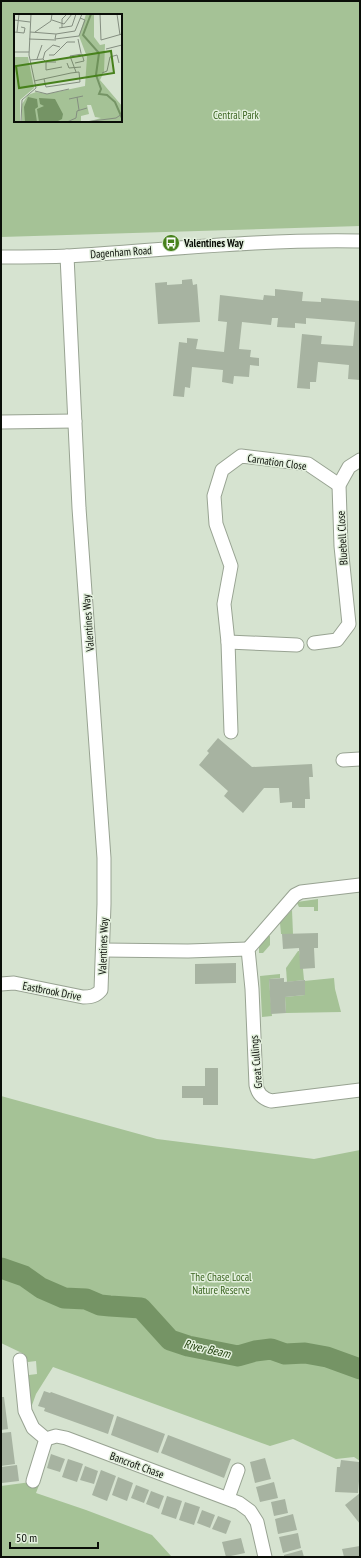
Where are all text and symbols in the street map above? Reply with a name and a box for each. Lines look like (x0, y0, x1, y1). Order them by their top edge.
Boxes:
inset map (14, 14, 122, 122)
park label: Central Park (213, 108, 260, 122)
bus stop icon: Valentines Way (161, 233, 181, 253)
place label: Valentines Way (183, 236, 244, 250)
street label: Dagenham Road (90, 243, 153, 261)
street label: Carnation Close (247, 451, 308, 473)
street label: Bluebell Close (334, 510, 350, 566)
street label: Valentines Way (79, 593, 97, 653)
street label: Valentines Way (95, 916, 111, 976)
street label: Eastbrook Drive (21, 978, 83, 1004)
street label: Great Cullings (247, 1035, 265, 1089)
park label: The Chase Local Nature Reserve (190, 1270, 252, 1297)
water label: River Beam (183, 1336, 233, 1361)
street label: Bancroft Chase (108, 1449, 166, 1481)
scale bar (10, 1524, 98, 1550)
text: 50 m (16, 1530, 37, 1545)

